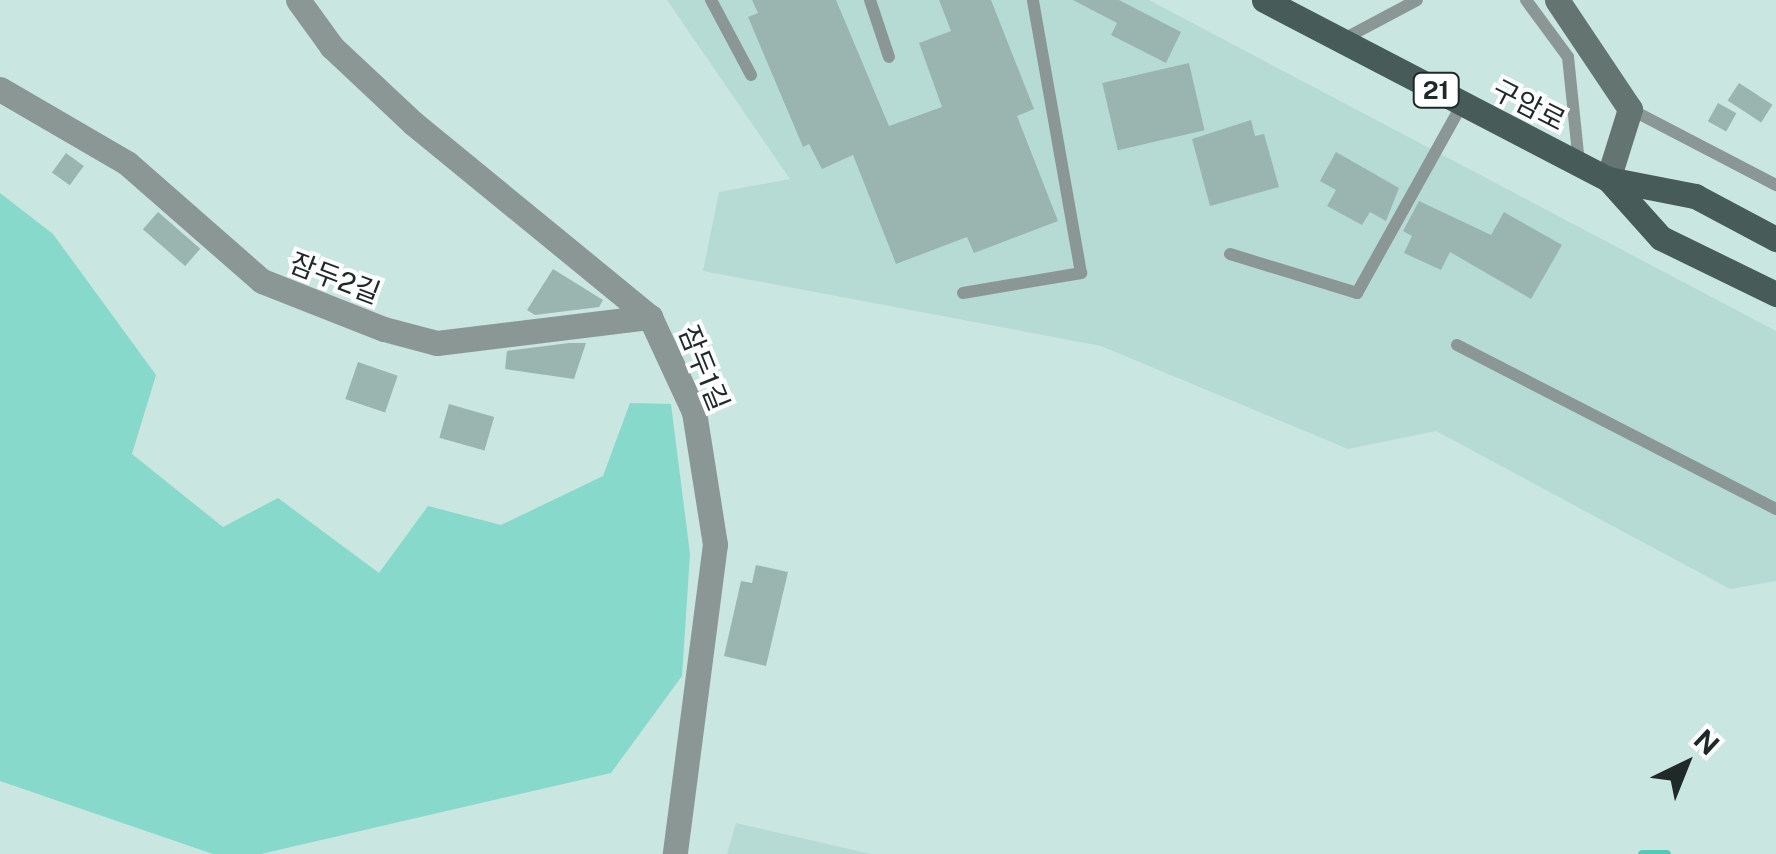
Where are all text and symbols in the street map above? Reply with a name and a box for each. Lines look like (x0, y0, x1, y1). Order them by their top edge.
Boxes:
road number: 21 (1411, 70, 1461, 110)
street label: 구암로 (1487, 72, 1571, 138)
street label: 잠두2길 (285, 245, 385, 311)
street label: 잠두1길 (672, 321, 736, 415)
north arrow (1636, 714, 1736, 814)
text: N (1688, 722, 1726, 761)

